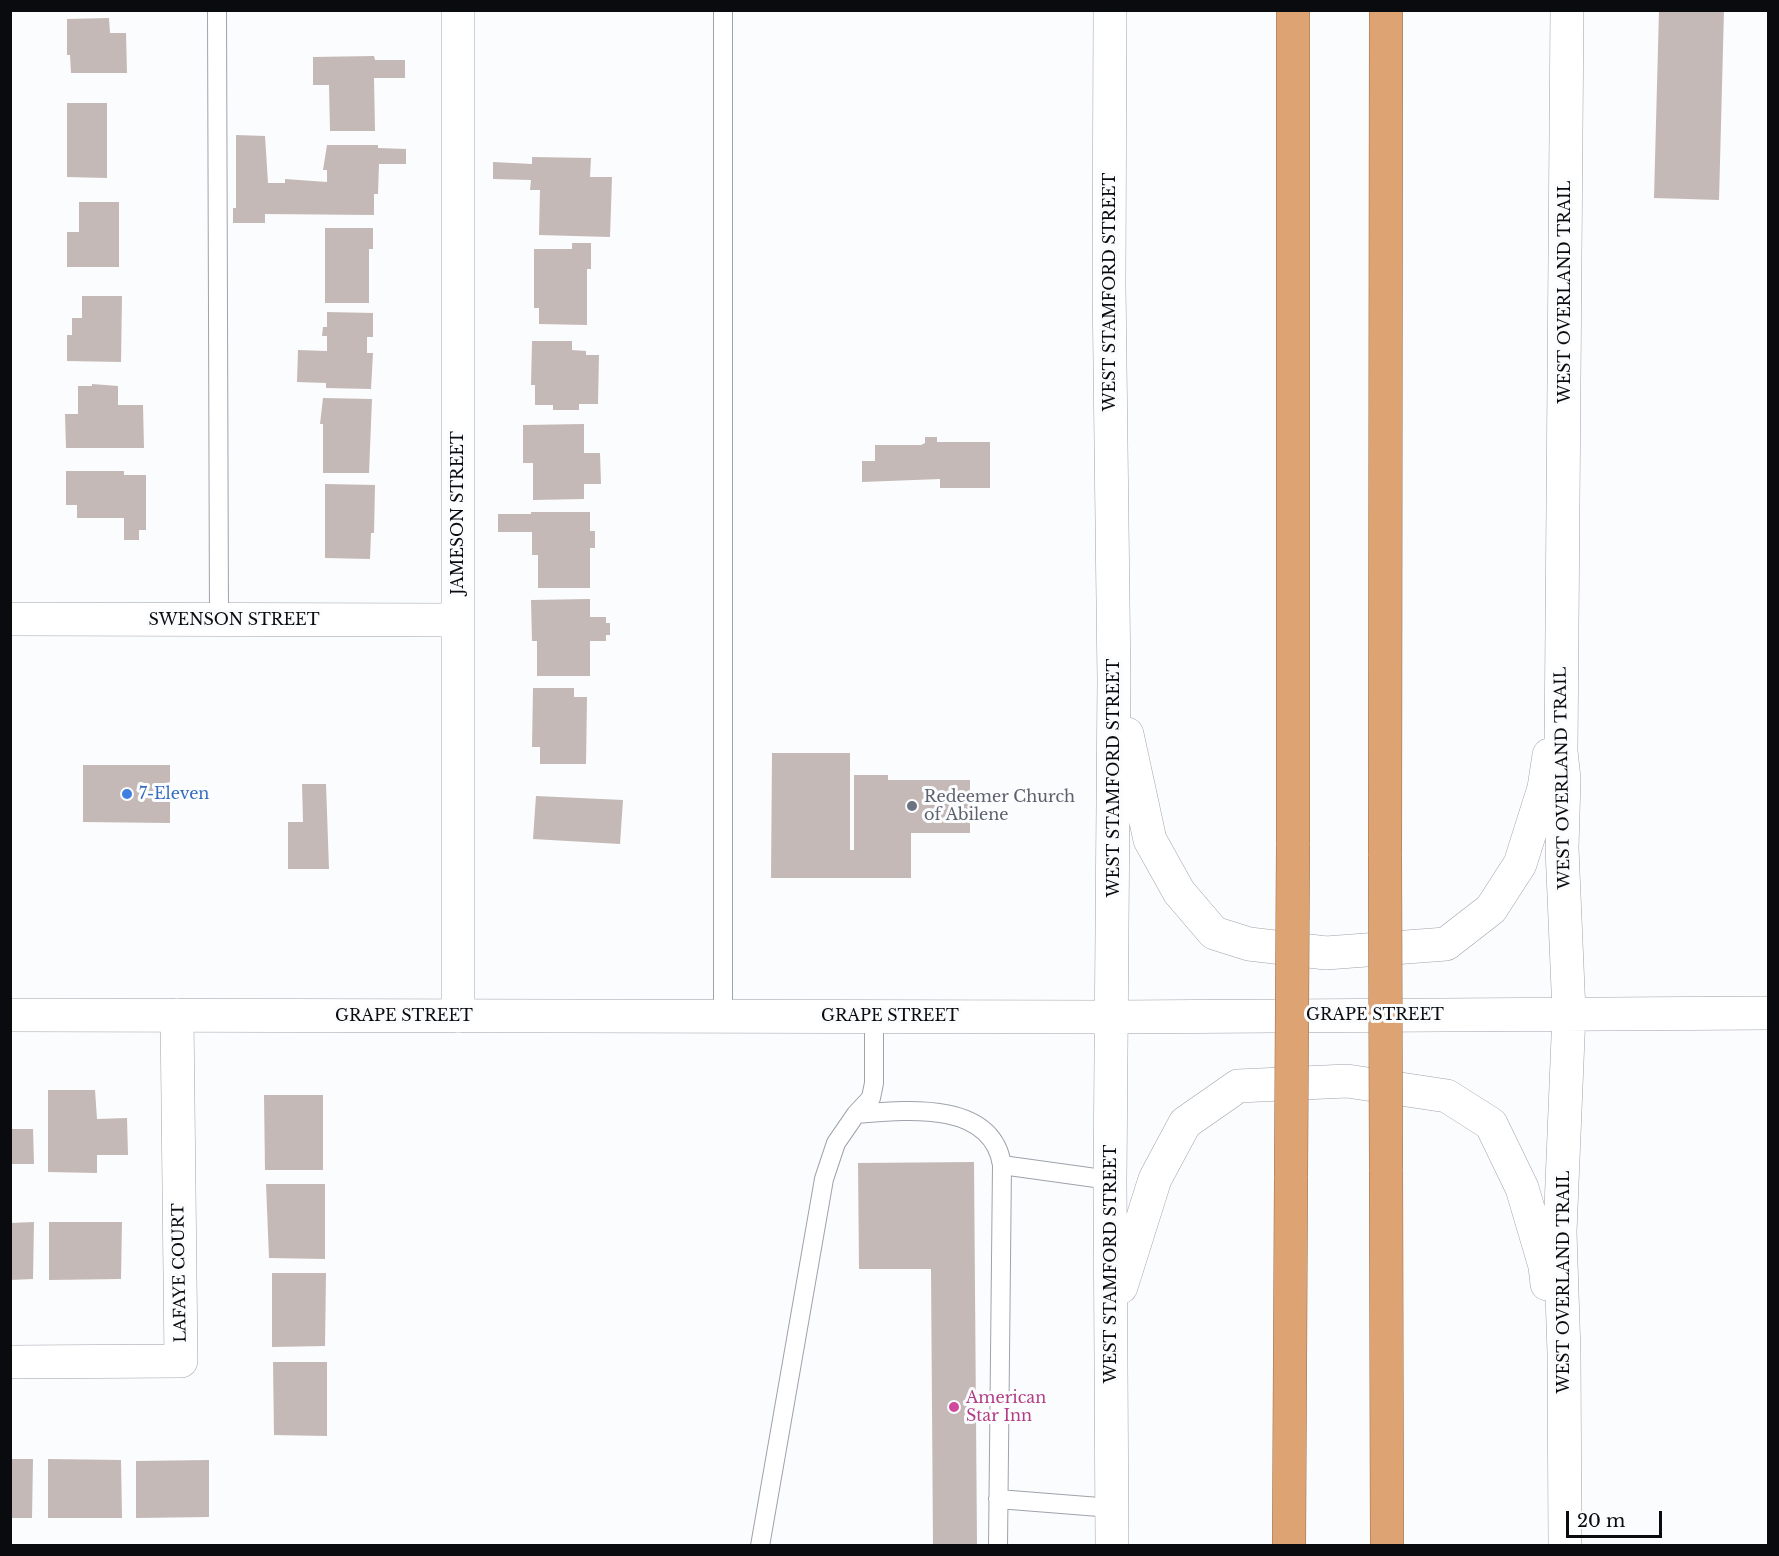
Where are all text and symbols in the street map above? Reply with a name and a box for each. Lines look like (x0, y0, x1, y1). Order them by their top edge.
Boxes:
street label: WEST STAMFORD STREET (1100, 173, 1120, 411)
street label: WEST OVERLAND TRAIL (1555, 181, 1575, 403)
street label: JAMESON STREET (448, 431, 468, 595)
street label: SWENSON STREET (149, 610, 319, 630)
street label: WEST STAMFORD STREET (1104, 659, 1124, 897)
street label: WEST OVERLAND TRAIL (1551, 666, 1575, 890)
place label: 7-Eleven (139, 784, 209, 804)
marker: 7-Eleven (120, 787, 134, 801)
place label: Redeemer Church of Abilene (924, 787, 1075, 825)
marker: Redeemer Church of Abilene (905, 799, 919, 813)
street label: GRAPE STREET (1306, 1005, 1444, 1025)
street label: GRAPE STREET (335, 1006, 473, 1026)
street label: GRAPE STREET (821, 1006, 959, 1026)
street label: WEST STAMFORD STREET (1101, 1145, 1121, 1383)
street label: WEST OVERLAND TRAIL (1554, 1171, 1574, 1393)
street label: LAFAYE COURT (169, 1203, 191, 1343)
place label: American Star Inn (966, 1388, 1046, 1426)
marker: American Star Inn (947, 1400, 961, 1414)
scale bar (1569, 1499, 1665, 1537)
text: 20 m (1577, 1510, 1625, 1532)

